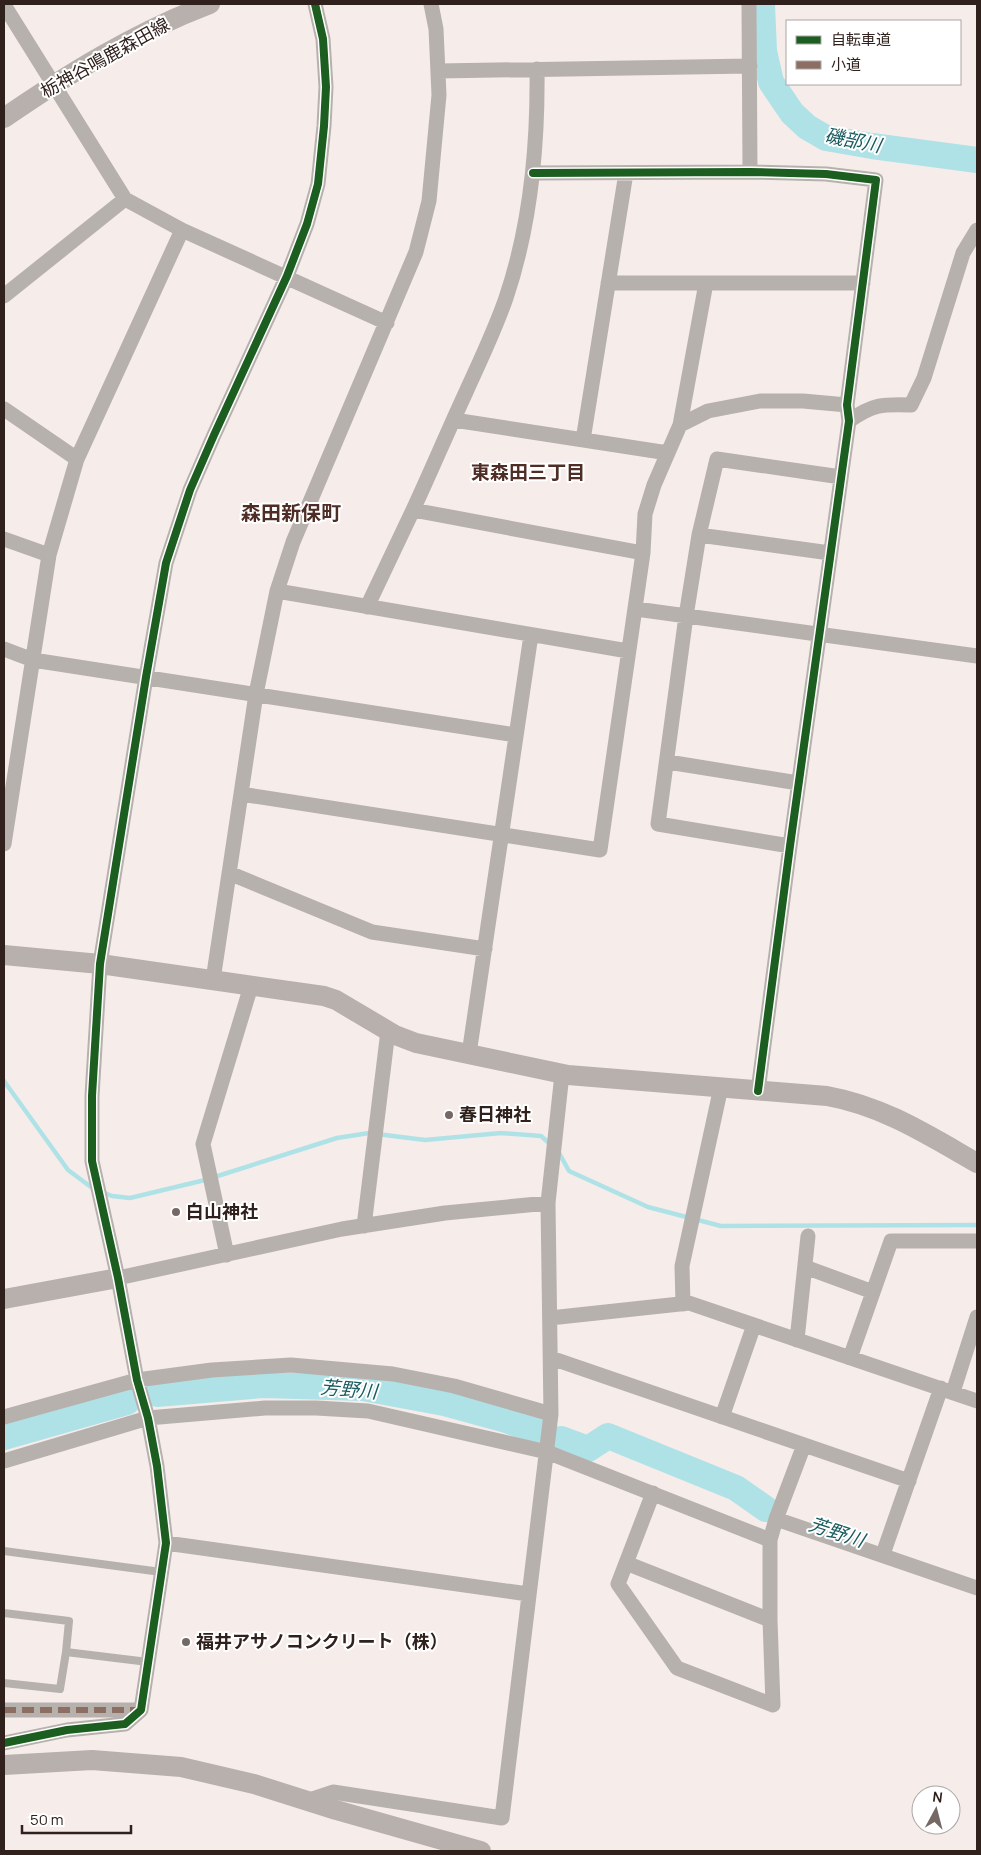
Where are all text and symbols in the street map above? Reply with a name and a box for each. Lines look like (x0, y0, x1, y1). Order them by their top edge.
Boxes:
street label: 栃神谷鳴鹿森田線 (36, 12, 173, 103)
legend (786, 20, 961, 85)
text: 自転車道 (831, 29, 891, 50)
text: 小道 (831, 54, 861, 75)
water label: 磯部川 (823, 122, 885, 159)
district label: 東森田三丁目 (471, 459, 585, 485)
district label: 森田新保町 (241, 499, 341, 526)
place label: 春日神社 (459, 1102, 531, 1126)
marker: 春日神社 (443, 1109, 455, 1121)
place label: 白山神社 (186, 1199, 258, 1223)
marker: 白山神社 (170, 1206, 182, 1218)
water label: 芳野川 (319, 1374, 381, 1405)
water label: 芳野川 (806, 1511, 870, 1554)
place label: 福井アサノコンクリート（株） (196, 1629, 448, 1653)
marker: 福井アサノコンクリート（株） (180, 1636, 192, 1648)
north arrow (911, 1785, 961, 1835)
text: N (931, 1787, 944, 1807)
scale bar (22, 1802, 131, 1834)
text: 50 m (30, 1809, 64, 1830)

